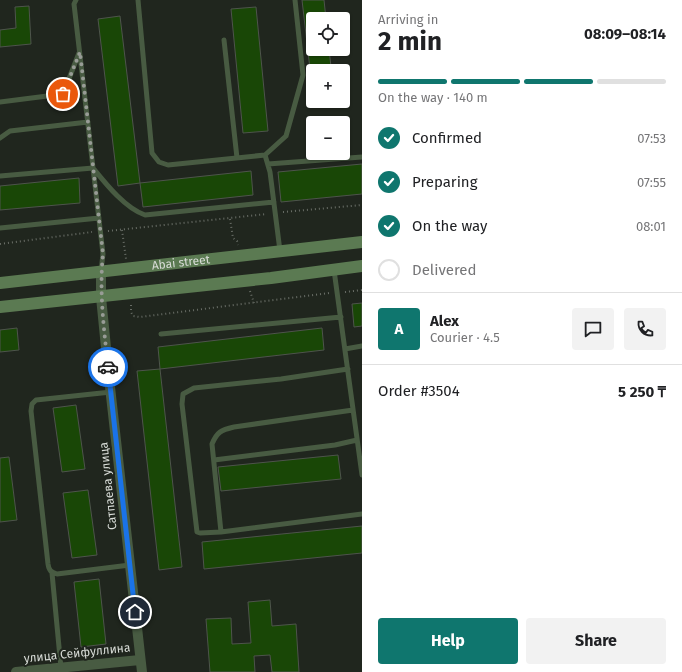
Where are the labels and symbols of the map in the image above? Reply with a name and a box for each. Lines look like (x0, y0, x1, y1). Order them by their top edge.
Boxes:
pin (46, 77, 80, 111)
street label: Abai street (151, 252, 211, 273)
courier (88, 347, 128, 387)
street label: Сатпаева улица (96, 441, 120, 531)
pin (118, 595, 152, 629)
street label: улица Сейфуллина (23, 640, 131, 666)

